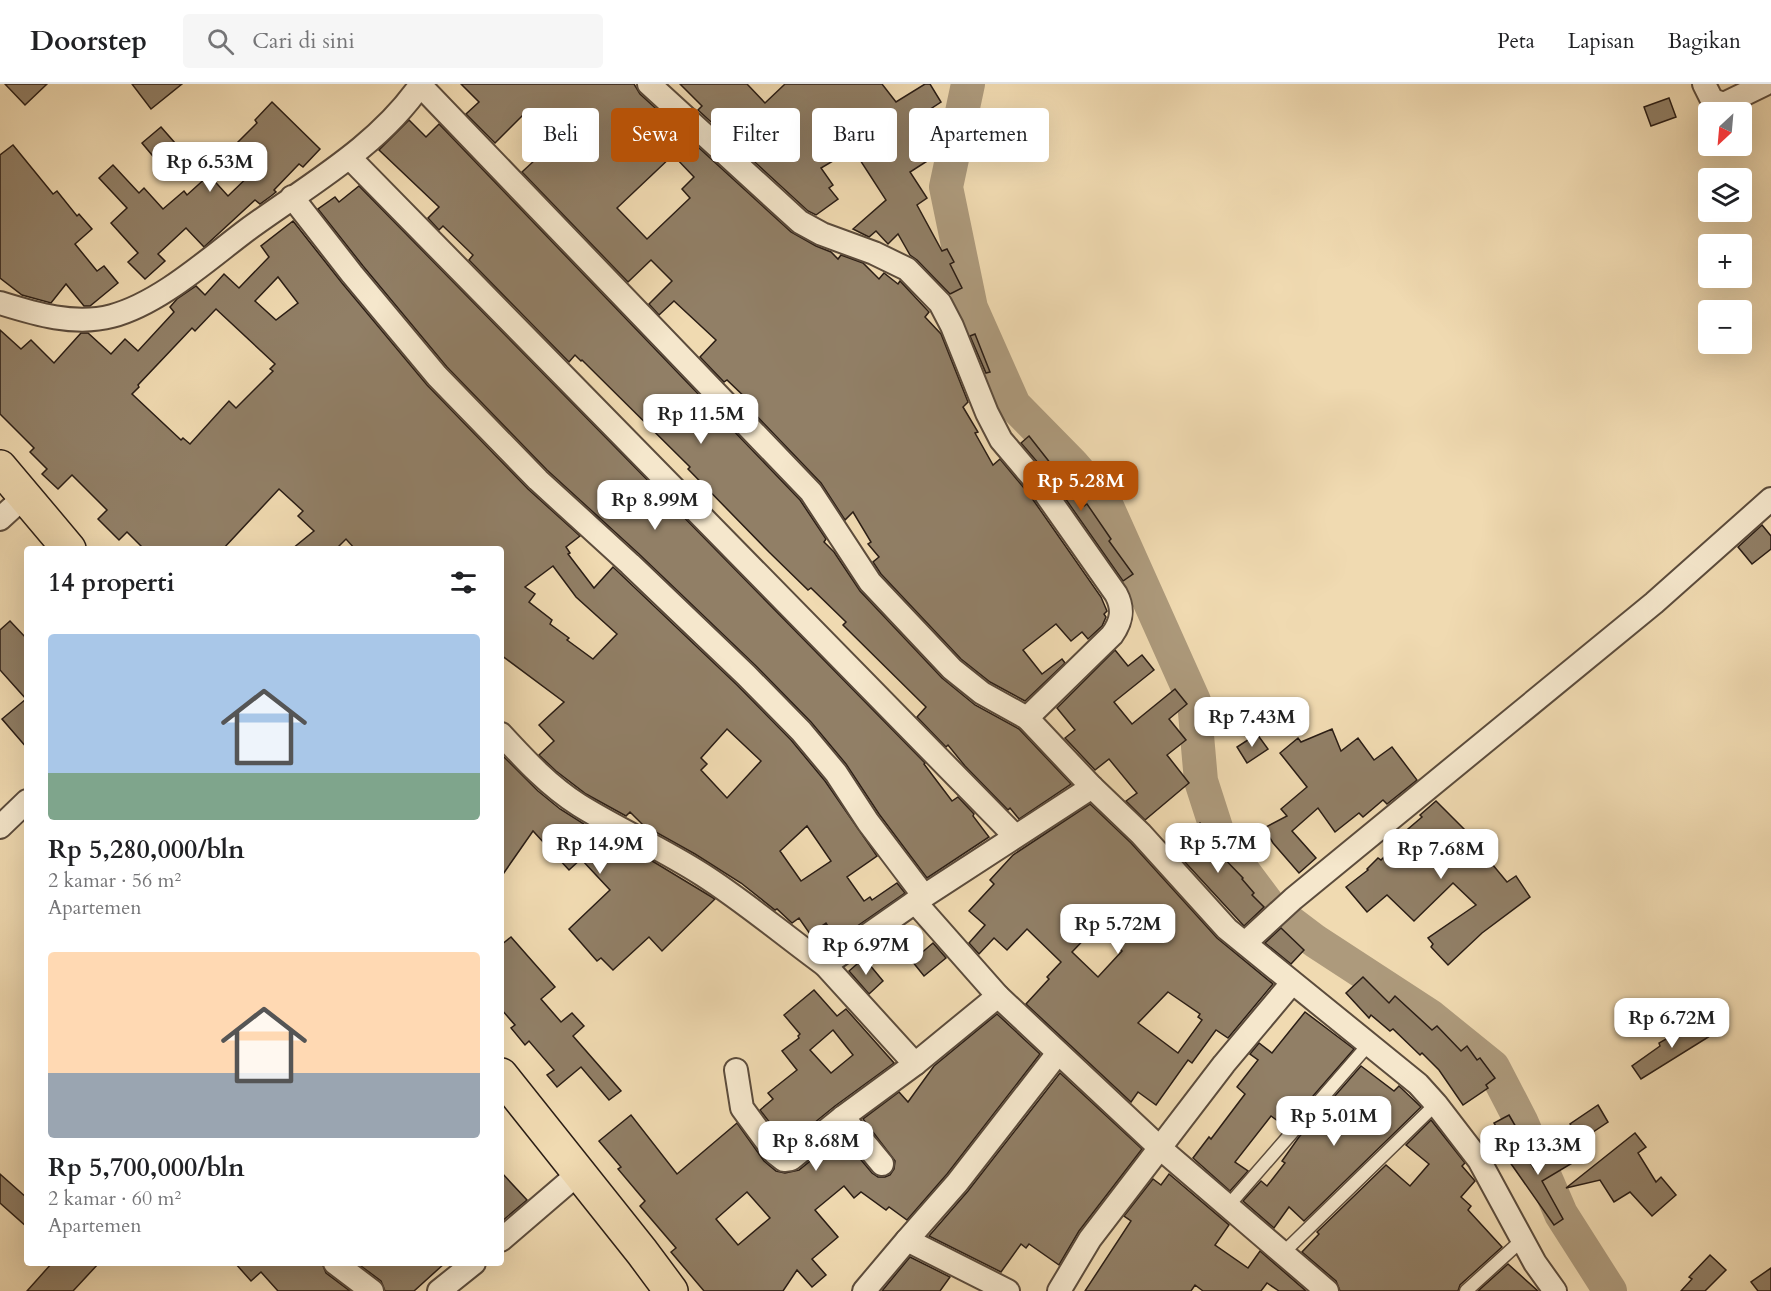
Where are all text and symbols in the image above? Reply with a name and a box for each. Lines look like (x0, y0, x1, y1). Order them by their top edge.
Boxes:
search box (183, 14, 603, 68)
text: Doorstep (30, 22, 147, 60)
icon: search (204, 25, 237, 58)
text: Cari di sini (252, 26, 355, 56)
text: Peta (1497, 27, 1535, 56)
text: Lapisan (1568, 27, 1635, 56)
text: Bagikan (1668, 27, 1741, 56)
north arrow (1698, 102, 1752, 156)
map controls (1698, 102, 1752, 354)
chip: Beli (522, 108, 599, 162)
chip: Sewa (611, 108, 699, 162)
chip: Filter (711, 108, 800, 162)
chip: Baru (812, 108, 897, 162)
chip: Apartemen (909, 108, 1049, 162)
pin: Rp 6.53M (148, 142, 272, 193)
text: Rp 6.53M (166, 148, 254, 175)
button: layers (1698, 168, 1752, 222)
button: + (1698, 234, 1752, 288)
button: − (1698, 300, 1752, 354)
pin: Rp 11.5M (639, 394, 763, 445)
text: Rp 11.5M (657, 400, 745, 427)
pin: Rp 5.28M (1019, 461, 1143, 512)
text: Rp 5.28M (1037, 467, 1125, 494)
pin: Rp 8.99M (593, 480, 717, 531)
text: Rp 8.99M (611, 486, 699, 513)
text: 14 properti (48, 565, 175, 600)
icon: filters (447, 566, 480, 599)
icon: home (210, 673, 318, 781)
pin: Rp 7.43M (1190, 697, 1314, 748)
text: Rp 7.43M (1208, 703, 1296, 730)
pin: Rp 5.7M (1163, 823, 1273, 874)
pin: Rp 14.9M (538, 824, 662, 875)
text: Rp 5.7M (1179, 829, 1257, 856)
pin: Rp 7.68M (1379, 829, 1503, 880)
text: Rp 14.9M (556, 830, 644, 857)
text: Rp 5,280,000/bln (48, 832, 245, 867)
text: Rp 7.68M (1397, 835, 1485, 862)
text: 2 kamar · 56 m² (48, 867, 181, 894)
text: Apartemen (48, 894, 142, 921)
pin: Rp 5.72M (1056, 904, 1180, 955)
text: Rp 5.72M (1074, 910, 1162, 937)
pin: Rp 6.97M (804, 925, 928, 976)
text: Rp 6.97M (822, 931, 910, 958)
icon: home (210, 991, 318, 1099)
pin: Rp 6.72M (1610, 998, 1734, 1049)
text: Rp 6.72M (1628, 1004, 1716, 1031)
pin: Rp 5.01M (1272, 1096, 1396, 1147)
text: Rp 5.01M (1290, 1102, 1378, 1129)
pin: Rp 8.68M (754, 1121, 878, 1172)
pin: Rp 13.3M (1476, 1125, 1600, 1176)
text: Rp 8.68M (772, 1127, 860, 1154)
text: Rp 13.3M (1494, 1131, 1582, 1158)
text: Rp 5,700,000/bln (48, 1150, 245, 1185)
text: 2 kamar · 60 m² (48, 1185, 181, 1212)
text: Apartemen (48, 1212, 142, 1239)

